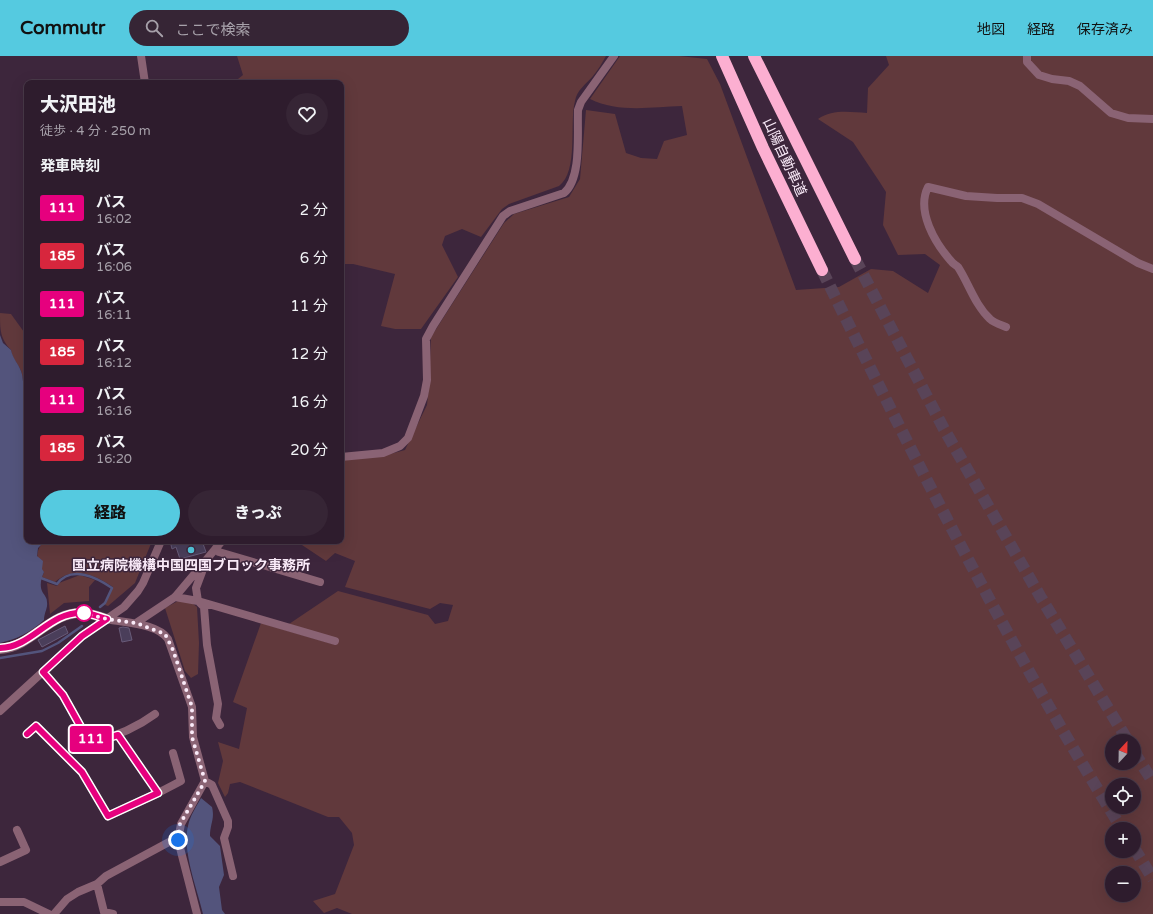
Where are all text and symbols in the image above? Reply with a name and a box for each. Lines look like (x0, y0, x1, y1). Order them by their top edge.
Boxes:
search box (129, 10, 409, 46)
text: Commutr (20, 17, 105, 39)
icon: search (143, 17, 165, 39)
text: ここで検索 (175, 21, 250, 39)
text: 地図 (977, 21, 1005, 38)
text: 経路 (1027, 21, 1055, 38)
text: 保存済み (1077, 21, 1133, 38)
button: heart (286, 93, 328, 135)
text: 大沢田池 (40, 94, 116, 116)
street label: 山陽自動車道 (759, 116, 810, 199)
text: 徒歩 · 4 分 · 250 m (40, 123, 151, 139)
text: 発車時刻 (40, 157, 100, 175)
text: バス (96, 193, 126, 211)
text: 111 (49, 199, 75, 216)
text: 2 分 (300, 201, 328, 219)
text: 16:02 (96, 211, 132, 227)
text: バス (96, 241, 126, 259)
text: 185 (49, 247, 75, 264)
text: 6 分 (300, 249, 328, 267)
text: 16:06 (96, 259, 132, 275)
text: バス (96, 289, 126, 307)
text: 111 (49, 295, 75, 312)
text: 11 分 (290, 297, 328, 315)
text: 16:11 (96, 307, 132, 323)
text: バス (96, 337, 126, 355)
text: 185 (49, 343, 75, 360)
text: 12 分 (290, 345, 328, 363)
text: 16:12 (96, 355, 132, 371)
text: バス (96, 385, 126, 403)
text: 111 (49, 391, 75, 408)
text: 16 分 (290, 393, 328, 411)
text: 16:16 (96, 403, 132, 419)
text: バス (96, 433, 126, 451)
text: 185 (49, 439, 75, 456)
text: 20 分 (290, 441, 328, 459)
text: 16:20 (96, 451, 132, 467)
button: 経路 (40, 490, 180, 536)
button: きっぷ (188, 490, 328, 536)
marker: 国立病院機構中国四国ブロック事務所 (186, 545, 196, 555)
place label: 国立病院機構中国四国ブロック事務所 (72, 557, 310, 574)
unlabelled marker (75, 604, 93, 622)
line badge: 111 (68, 726, 114, 752)
text: 111 (78, 730, 104, 747)
north arrow (1105, 734, 1141, 770)
map controls (1105, 734, 1141, 902)
button: locate (1105, 778, 1141, 814)
button: + (1105, 822, 1141, 858)
your location (168, 830, 188, 850)
button: − (1105, 866, 1141, 902)

